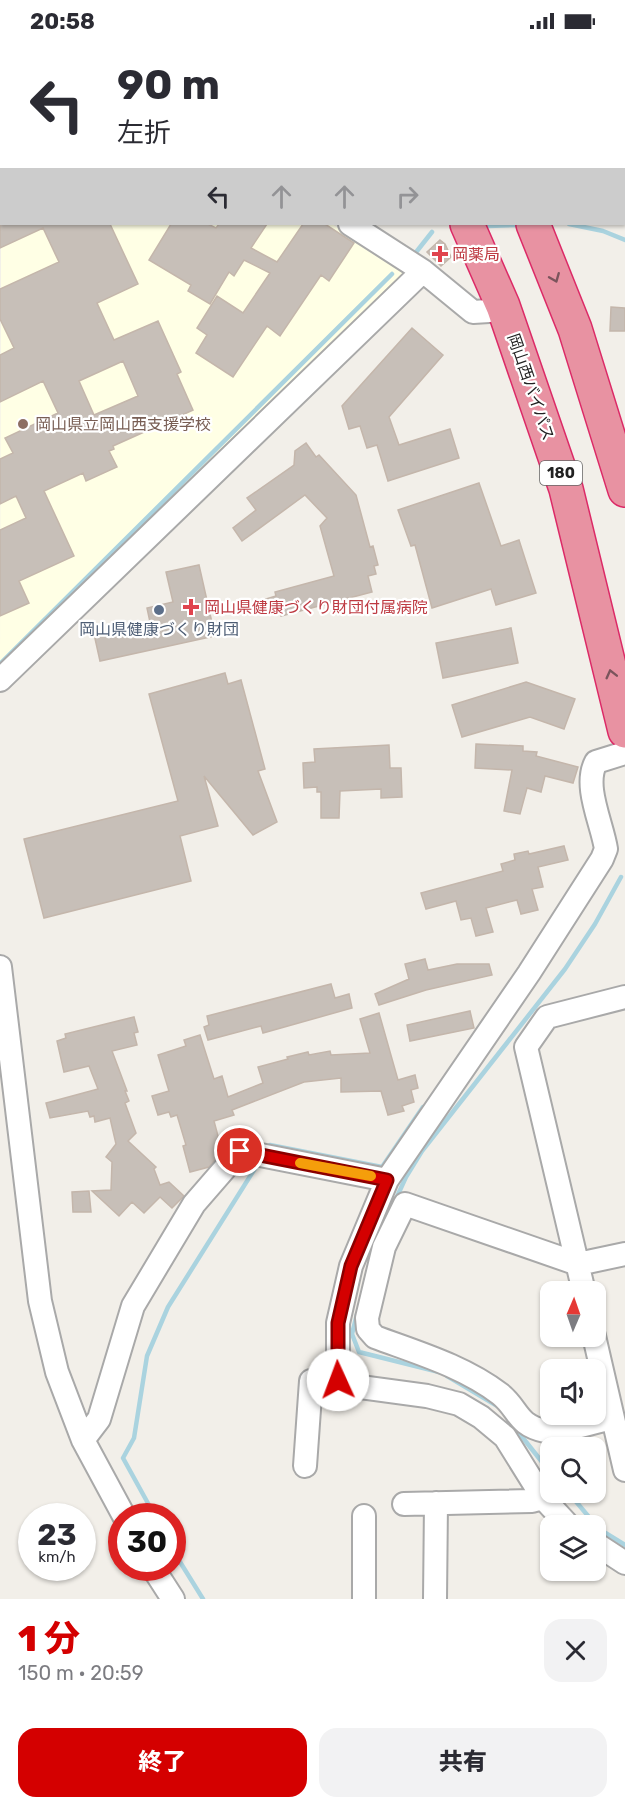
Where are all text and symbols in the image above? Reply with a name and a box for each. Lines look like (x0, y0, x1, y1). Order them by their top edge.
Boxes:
text: 20:58 (30, 8, 95, 35)
text: 90 m (117, 60, 220, 110)
icon: left (18, 66, 96, 144)
text: 左折 (117, 117, 171, 149)
icon: left (202, 180, 235, 213)
icon: ahead (265, 180, 298, 213)
icon: ahead (328, 180, 361, 213)
icon: right (391, 180, 424, 213)
place label: 岡薬局 (452, 245, 500, 264)
marker: 岡薬局 (433, 247, 447, 261)
one-way arrow (548, 272, 560, 283)
street label: 岡山西バイパス (504, 331, 558, 443)
place label: 岡山県立岡山西支援学校 (35, 415, 211, 434)
marker: 岡山県立岡山西支援学校 (16, 417, 30, 431)
road number: 180 (540, 461, 582, 485)
marker: 岡山県健康づくり財団付属病院 (182, 598, 200, 616)
place label: 岡山県健康づくり財団付属病院 (204, 598, 428, 617)
marker: 岡山県健康づくり財団 (152, 603, 166, 617)
place label: 岡山県健康づくり財団 (79, 620, 239, 639)
one-way arrow (606, 669, 619, 679)
pin (214, 1125, 265, 1176)
icon: arrive (223, 1134, 256, 1167)
north arrow (540, 1281, 606, 1347)
map controls (540, 1281, 606, 1581)
position arrow (306, 1348, 370, 1412)
button: sound (540, 1359, 606, 1425)
button: search (540, 1437, 606, 1503)
speed limit sign: 30 (108, 1503, 186, 1581)
button: layers (540, 1515, 606, 1581)
text: 23 (37, 1517, 77, 1553)
text: km/h (38, 1548, 76, 1566)
text: 1 分 (18, 1617, 80, 1660)
button: close (544, 1619, 607, 1682)
text: 150 m · 20:59 (18, 1661, 144, 1685)
button: 終了 (18, 1728, 307, 1797)
button: 共有 (319, 1728, 607, 1797)

